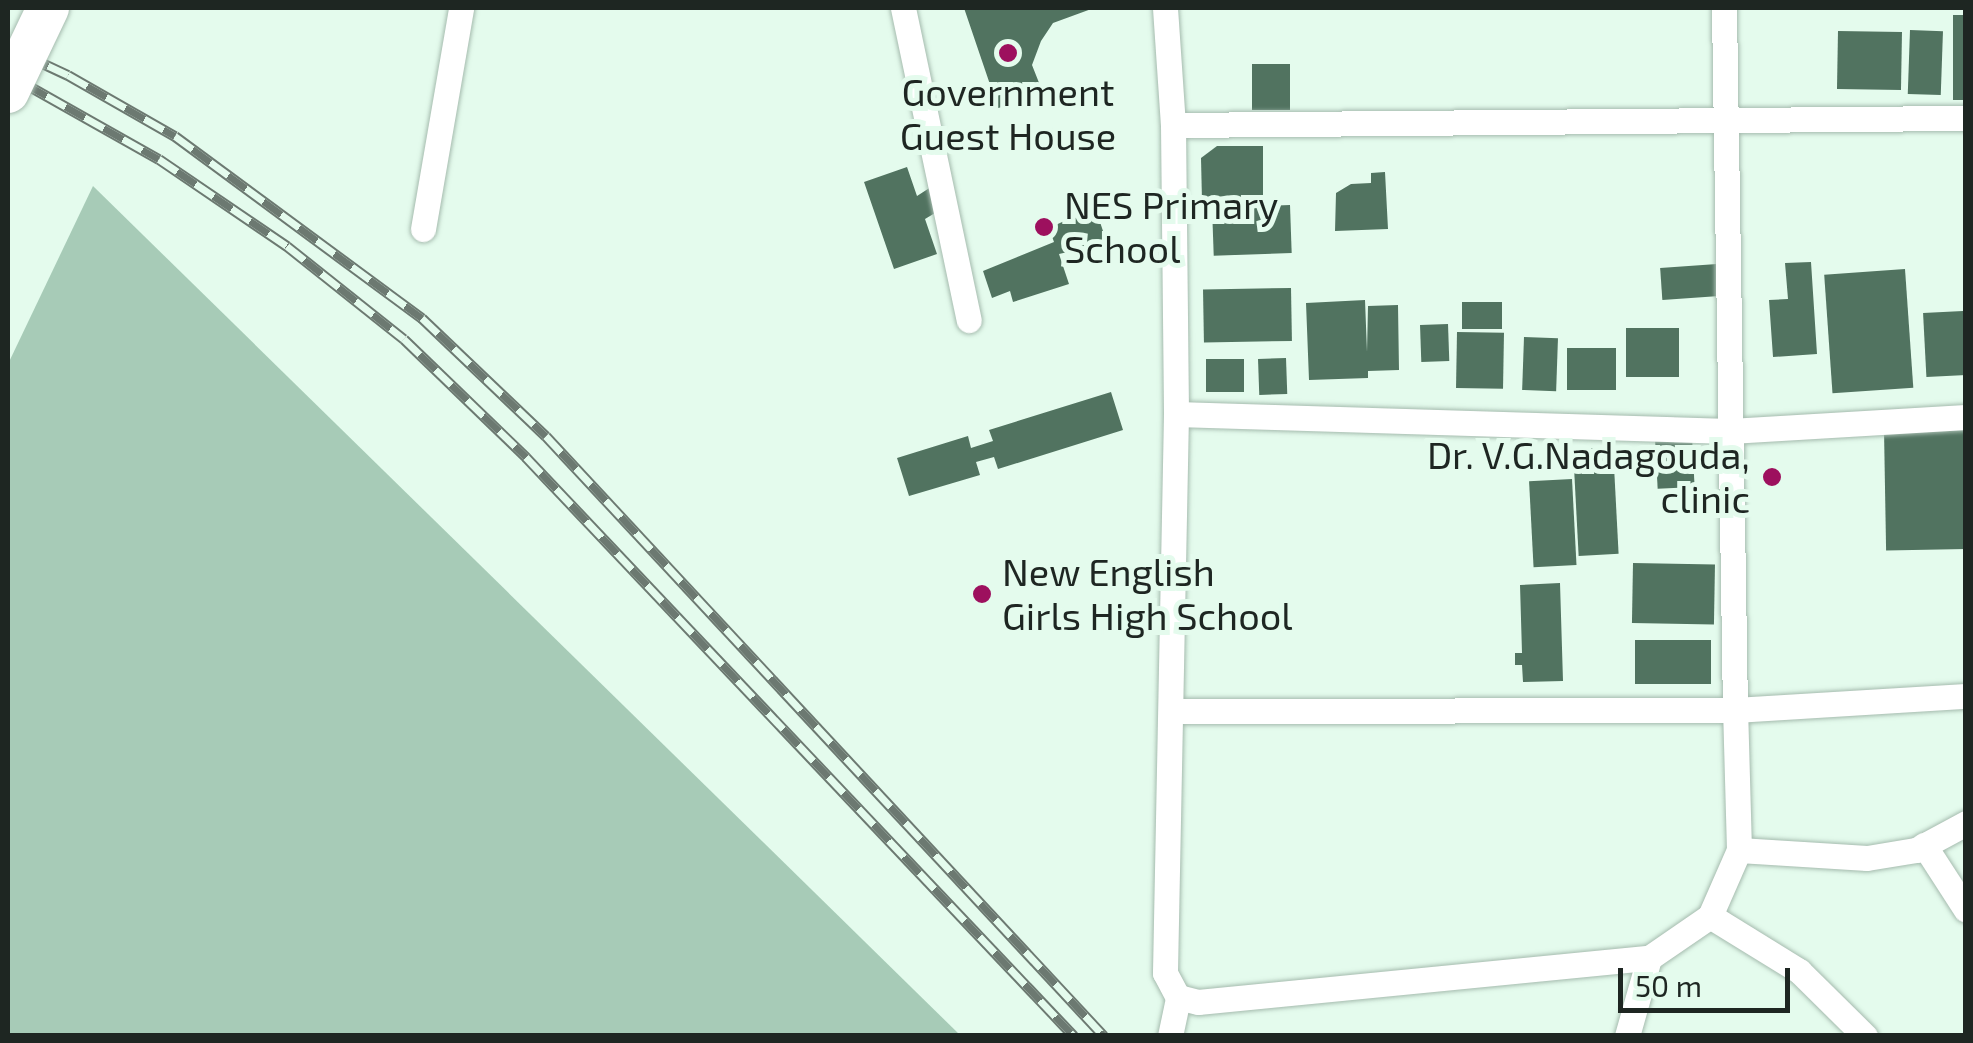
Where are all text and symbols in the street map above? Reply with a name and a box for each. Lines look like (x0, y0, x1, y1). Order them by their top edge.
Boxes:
marker: Government Guest House (997, 42, 1019, 64)
place label: Government Guest House (900, 69, 1116, 158)
place label: NES Primary School (1064, 182, 1278, 272)
marker: NES Primary School (1033, 216, 1055, 238)
place label: Dr. V.G.Nadagouda, clinic (1426, 432, 1750, 522)
marker: Dr. V.G.Nadagouda, clinic (1759, 464, 1785, 490)
place label: New English Girls High School (1002, 549, 1293, 638)
marker: New English Girls High School (971, 583, 993, 605)
scale bar (1623, 948, 1796, 1010)
text: 50 m (1635, 967, 1702, 1003)

